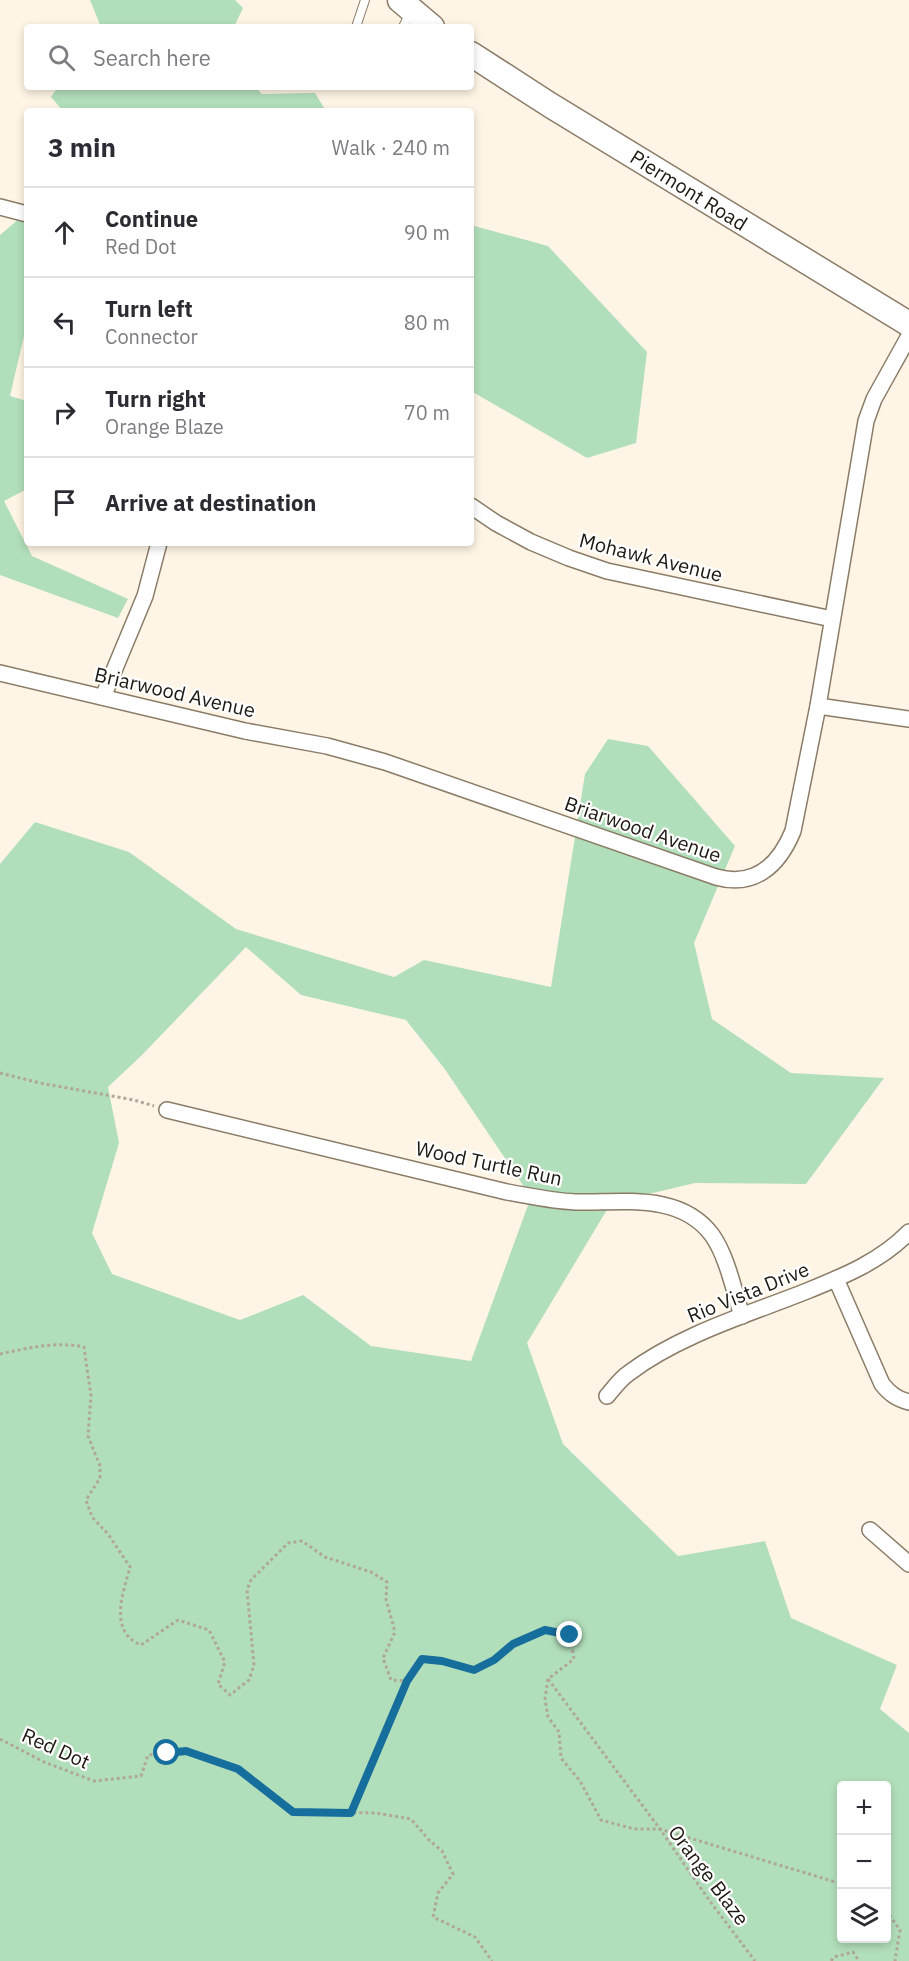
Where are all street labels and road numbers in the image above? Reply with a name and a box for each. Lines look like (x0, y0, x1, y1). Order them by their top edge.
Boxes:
street label: Piermont Road (625, 143, 753, 237)
street label: Mohawk Avenue (577, 526, 726, 588)
street label: Briarwood Avenue (92, 660, 258, 724)
street label: Briarwood Avenue (561, 789, 725, 869)
street label: Wood Turtle Run (413, 1134, 565, 1192)
street label: Rio Vista Drive (683, 1255, 813, 1329)
street label: Red Dot (18, 1721, 94, 1775)
street label: Orange Blaze (662, 1819, 756, 1931)

